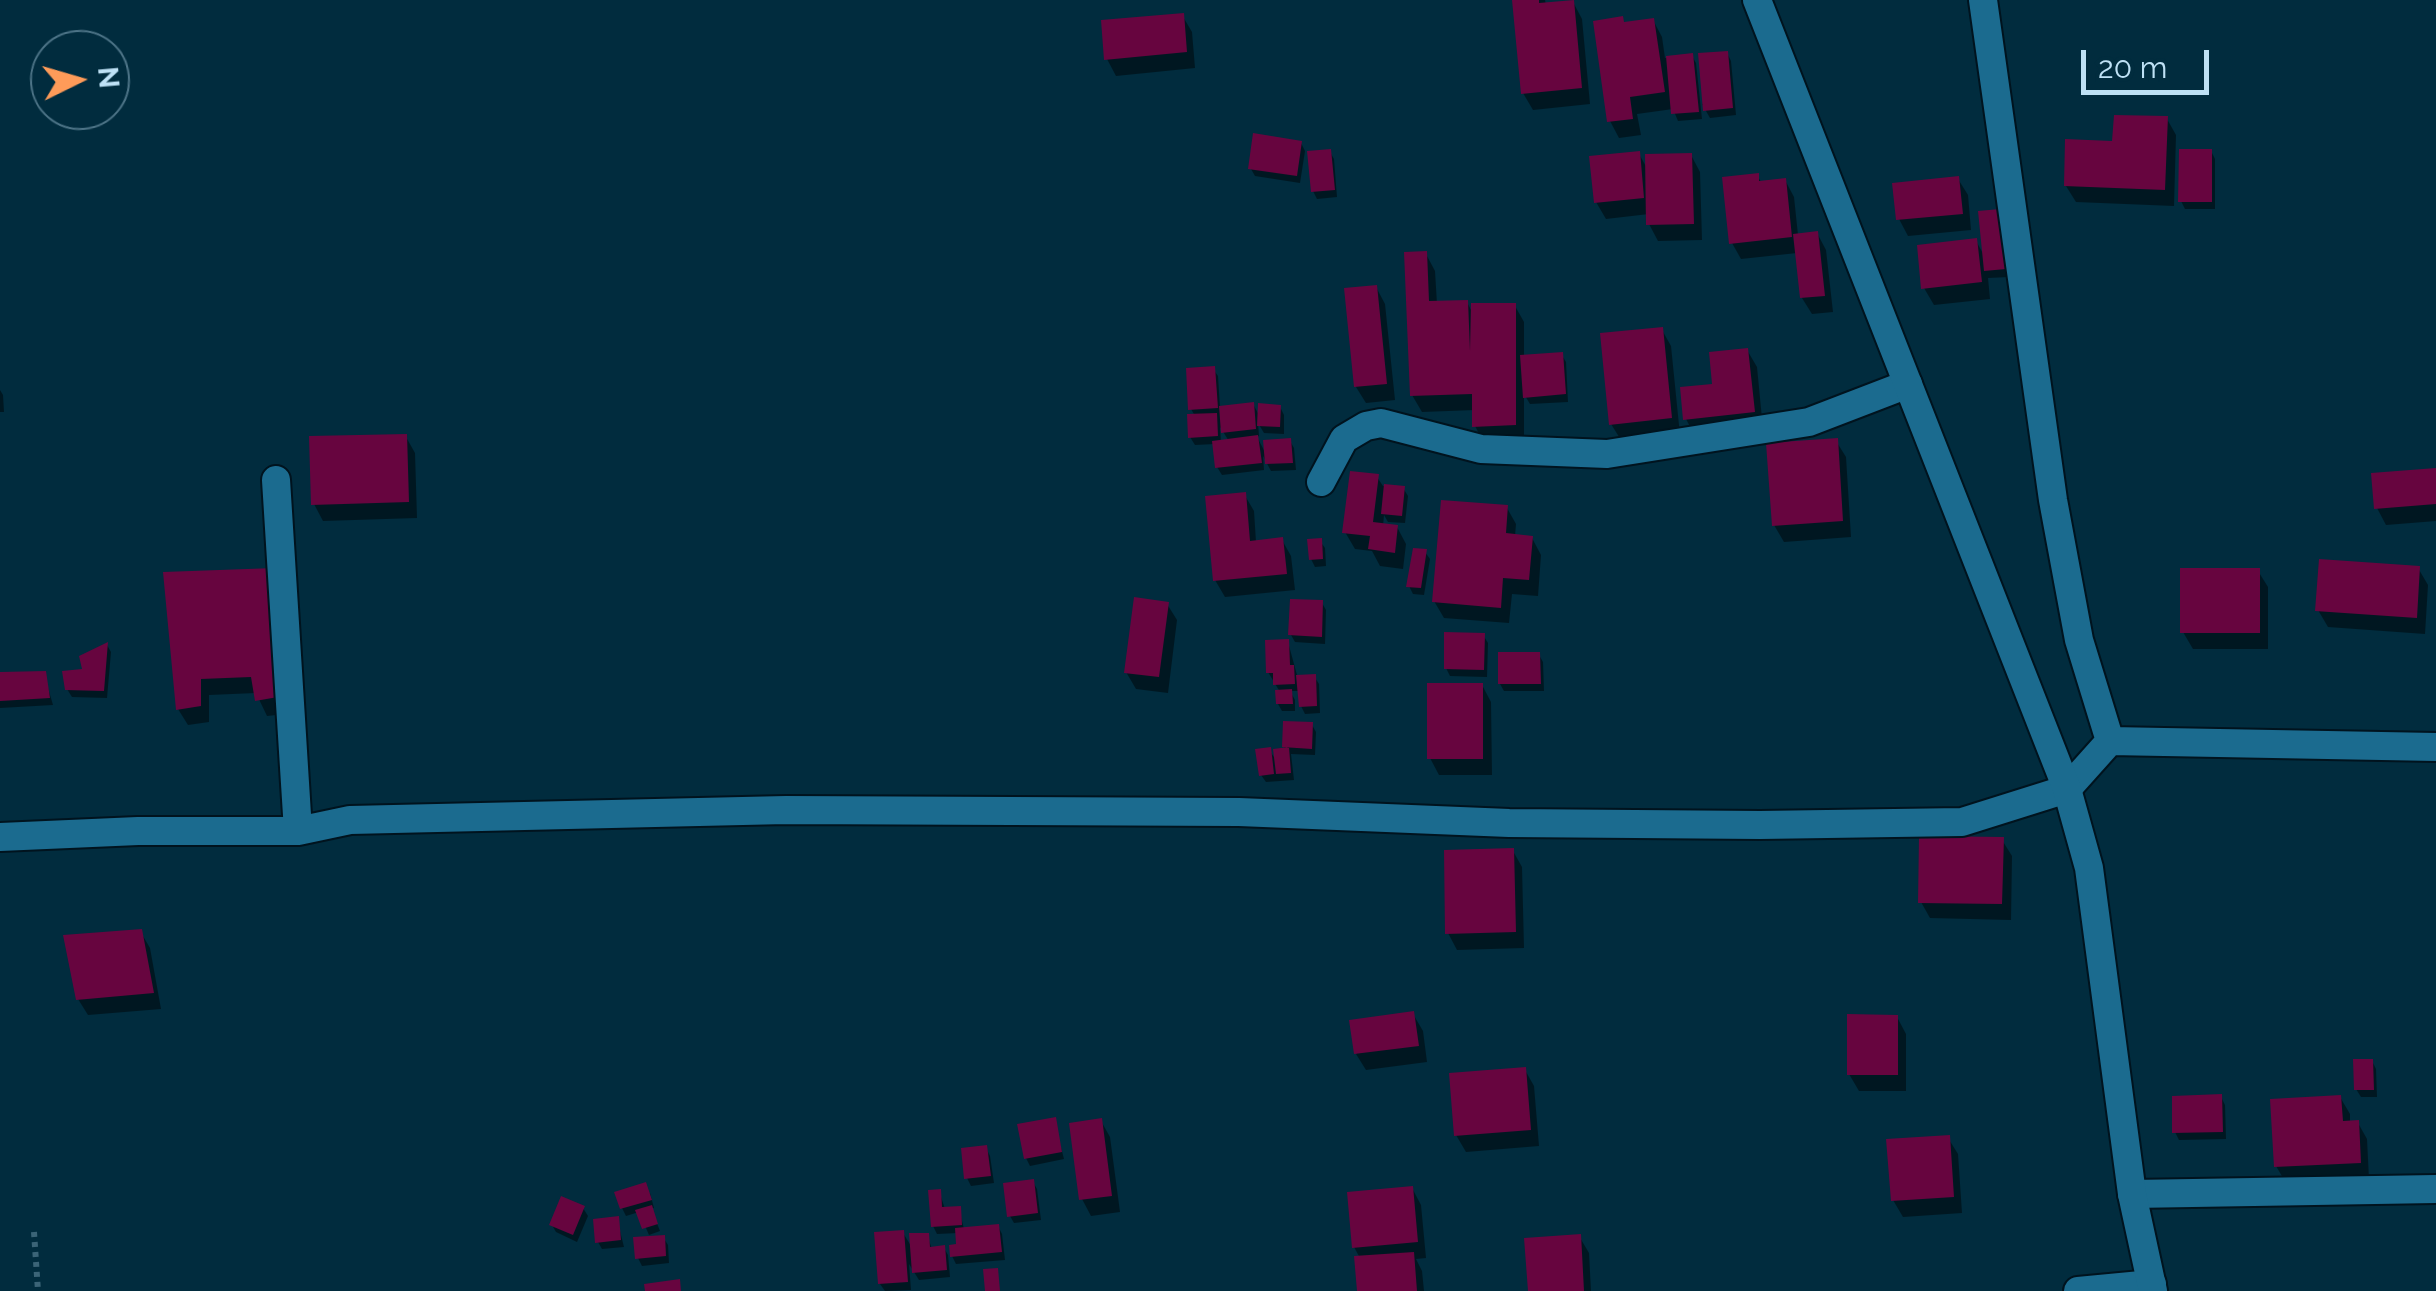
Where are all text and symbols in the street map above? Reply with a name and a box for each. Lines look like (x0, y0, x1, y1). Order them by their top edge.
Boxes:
north arrow (30, 30, 130, 130)
scale bar (2086, 30, 2214, 92)
text: 20 m (2098, 50, 2167, 85)
text: N (91, 65, 126, 90)

